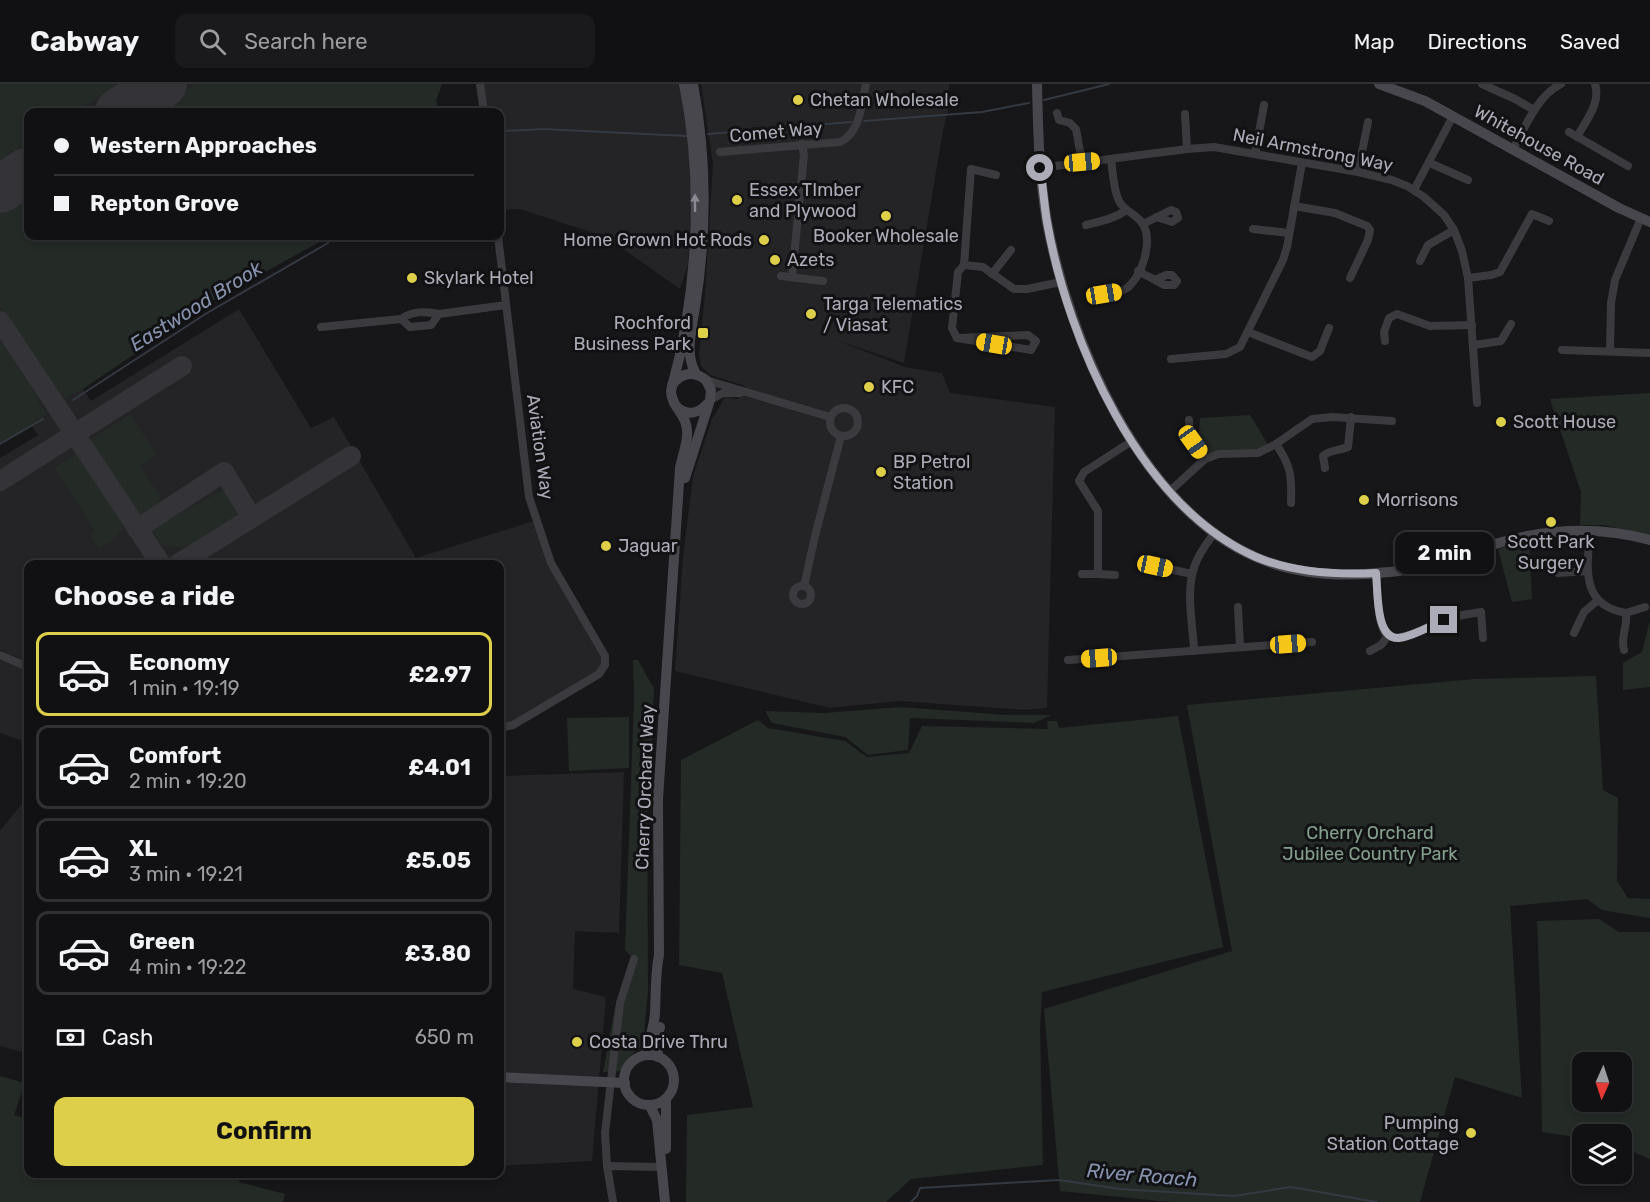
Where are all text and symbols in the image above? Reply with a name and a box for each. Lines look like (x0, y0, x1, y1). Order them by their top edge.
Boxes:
search box (175, 14, 595, 68)
text: Cabway (30, 25, 139, 58)
icon: search (196, 25, 229, 58)
text: Search here (244, 28, 368, 55)
text: Map (1354, 29, 1395, 54)
text: Directions (1428, 29, 1527, 54)
text: Saved (1560, 29, 1620, 54)
place label: Chetan Wholesale (810, 89, 959, 111)
marker: Chetan Wholesale (791, 93, 805, 107)
street label: Whitehouse Road (1470, 100, 1608, 190)
street label: Comet Way (729, 117, 823, 147)
street label: Neil Armstrong Way (1231, 124, 1395, 176)
text: Western Approaches (90, 132, 317, 159)
car (1063, 151, 1101, 173)
route start (1026, 154, 1053, 181)
place label: Essex TImber and Plywood (749, 179, 861, 222)
text: Repton Grove (90, 190, 239, 217)
one-way arrow (690, 193, 700, 212)
marker: Essex TImber and Plywood (730, 193, 744, 207)
marker: Booker Wholesale (879, 209, 893, 223)
place label: Booker Wholesale (813, 225, 959, 247)
place label: Home Grown Hot Rods (563, 229, 752, 251)
marker: Home Grown Hot Rods (757, 233, 771, 247)
place label: Azets (787, 249, 834, 271)
marker: Azets (768, 253, 782, 267)
water label: Eastwood Brook (125, 255, 267, 356)
place label: Skylark Hotel (424, 267, 534, 289)
marker: Skylark Hotel (405, 271, 419, 285)
car (1085, 282, 1123, 306)
place label: Targa Telematics / Viasat (823, 293, 963, 336)
marker: Targa Telematics / Viasat (804, 307, 818, 321)
place label: Rochford Business Park (573, 312, 692, 355)
marker: Rochford Business Park (696, 326, 710, 340)
car (975, 332, 1013, 356)
place label: KFC (881, 376, 914, 398)
marker: KFC (862, 380, 876, 394)
street label: Aviation Way (522, 393, 558, 501)
place label: Scott House (1513, 411, 1616, 433)
marker: Scott House (1494, 415, 1508, 429)
car (1175, 422, 1211, 462)
place label: BP Petrol Station (893, 451, 970, 494)
marker: BP Petrol Station (874, 465, 888, 479)
place label: Morrisons (1376, 489, 1458, 511)
marker: Morrisons (1357, 493, 1371, 507)
marker: Scott Park Surgery (1544, 515, 1558, 529)
place label: Scott Park Surgery (1507, 531, 1595, 574)
callout: 2 min (1394, 533, 1494, 575)
place label: Jaguar (618, 535, 678, 557)
marker: Jaguar (599, 539, 613, 553)
text: 2 min (1417, 541, 1472, 565)
car (1136, 553, 1174, 579)
text: Choose a ride (54, 580, 235, 612)
route end (1430, 606, 1457, 633)
car (1269, 634, 1307, 654)
icon: car (57, 647, 111, 701)
car (1080, 648, 1118, 668)
text: Economy (129, 649, 230, 676)
text: £2.97 (409, 661, 471, 688)
text: 1 min · 19:19 (129, 676, 240, 700)
street label: Cherry Orchard Way (631, 704, 659, 870)
icon: car (57, 740, 111, 794)
text: Comfort (129, 742, 221, 769)
text: £4.01 (408, 754, 471, 781)
text: 2 min · 19:20 (129, 769, 247, 793)
park label: Cherry Orchard Jubilee Country Park (1282, 822, 1458, 865)
icon: car (57, 833, 111, 887)
text: XL (129, 835, 157, 862)
text: £5.05 (406, 847, 471, 874)
text: 3 min · 19:21 (129, 862, 243, 886)
icon: car (57, 926, 111, 980)
text: Green (129, 928, 195, 955)
text: £3.80 (405, 940, 471, 967)
text: 4 min · 19:22 (129, 955, 246, 979)
icon: cash (54, 1021, 87, 1054)
text: Cash (102, 1024, 153, 1051)
text: 650 m (415, 1025, 474, 1049)
place label: Costa Drive Thru (589, 1031, 728, 1053)
marker: Costa Drive Thru (570, 1035, 584, 1049)
north arrow (1572, 1052, 1632, 1112)
map controls (1572, 1052, 1632, 1184)
button: Confirm (54, 1097, 474, 1166)
place label: Pumping Station Cottage (1327, 1112, 1459, 1155)
button: layers (1572, 1124, 1632, 1184)
marker: Pumping Station Cottage (1464, 1126, 1478, 1140)
water label: River Roach (1085, 1158, 1199, 1192)

